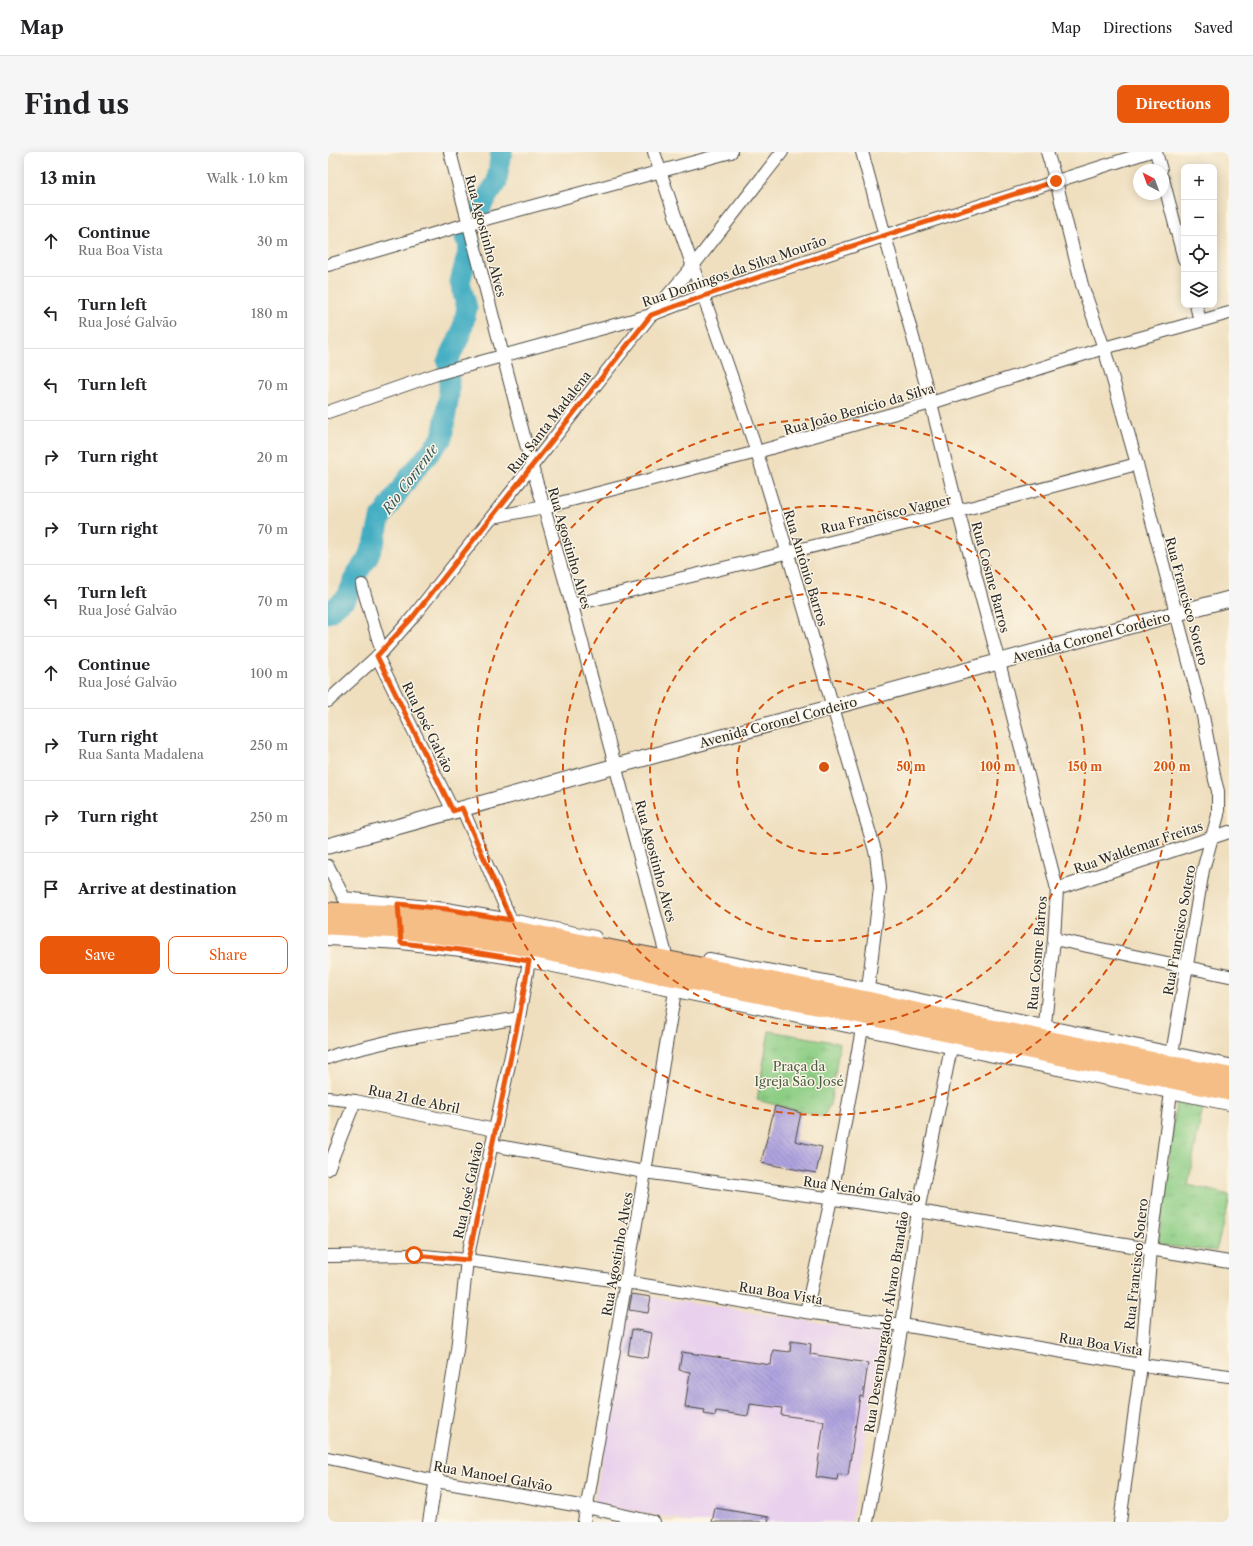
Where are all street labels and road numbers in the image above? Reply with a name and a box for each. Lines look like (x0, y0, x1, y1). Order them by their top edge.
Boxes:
street label: Rua Agostinho Alves (462, 173, 510, 299)
street label: Rua Domingos da Silva Mourão (640, 232, 828, 310)
street label: Rua Santa Madalena (504, 367, 594, 477)
street label: Rua João Benício da Silva (782, 380, 936, 438)
street label: Rua Agostinho Alves (545, 485, 595, 611)
street label: Rua Francisco Vagner (819, 491, 953, 537)
street label: Rua Antônio Barros (781, 508, 831, 629)
street label: Rua Cosme Barros (968, 520, 1014, 635)
street label: Rua Francisco Sotero (1162, 535, 1212, 667)
street label: Avenida Coronel Cordeiro (1009, 608, 1172, 666)
street label: Rua José Galvão (399, 679, 457, 775)
street label: Avenida Coronel Cordeiro (696, 693, 859, 751)
street label: Rua Agostinho Alves (632, 798, 680, 924)
street label: Rua Waldemar Freitas (1071, 817, 1205, 877)
street label: Rua Francisco Sotero (1160, 864, 1198, 996)
street label: Rua Cosme Barros (1024, 895, 1050, 1011)
street label: Rua 21 de Abril (367, 1082, 461, 1117)
street label: Rua José Galvão (450, 1140, 486, 1240)
street label: Rua Neném Galvão (802, 1173, 922, 1205)
street label: Rua Agostinho Alves (598, 1190, 636, 1317)
street label: Rua Francisco Sotero (1121, 1197, 1151, 1331)
street label: Rua Desembargador Álvaro Brandão (861, 1210, 911, 1434)
street label: Rua Boa Vista (738, 1278, 824, 1308)
street label: Rua Boa Vista (1058, 1329, 1144, 1359)
street label: Rua Manoel Galvão (432, 1458, 554, 1494)

